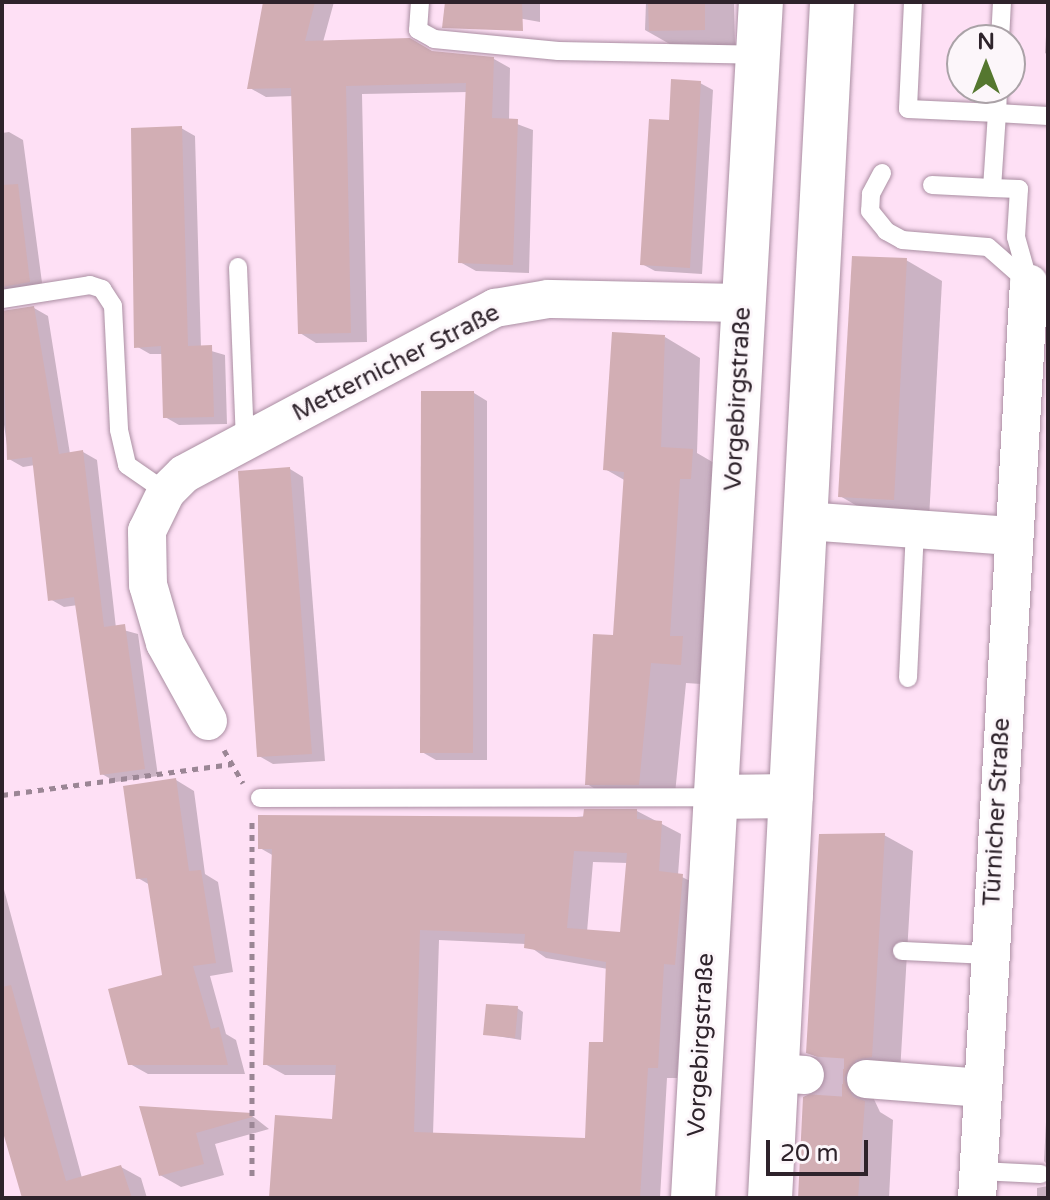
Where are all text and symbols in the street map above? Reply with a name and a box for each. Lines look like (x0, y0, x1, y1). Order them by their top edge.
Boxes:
north arrow (946, 24, 1026, 104)
text: N (977, 29, 995, 55)
street label: Metternicher Straße (288, 298, 504, 428)
street label: Vorgebirgstraße (719, 306, 757, 492)
street label: Türnicher Straße (978, 717, 1016, 907)
street label: Vorgebirgstraße (682, 952, 720, 1138)
scale bar (770, 1124, 872, 1174)
text: 20 m (780, 1139, 838, 1168)

